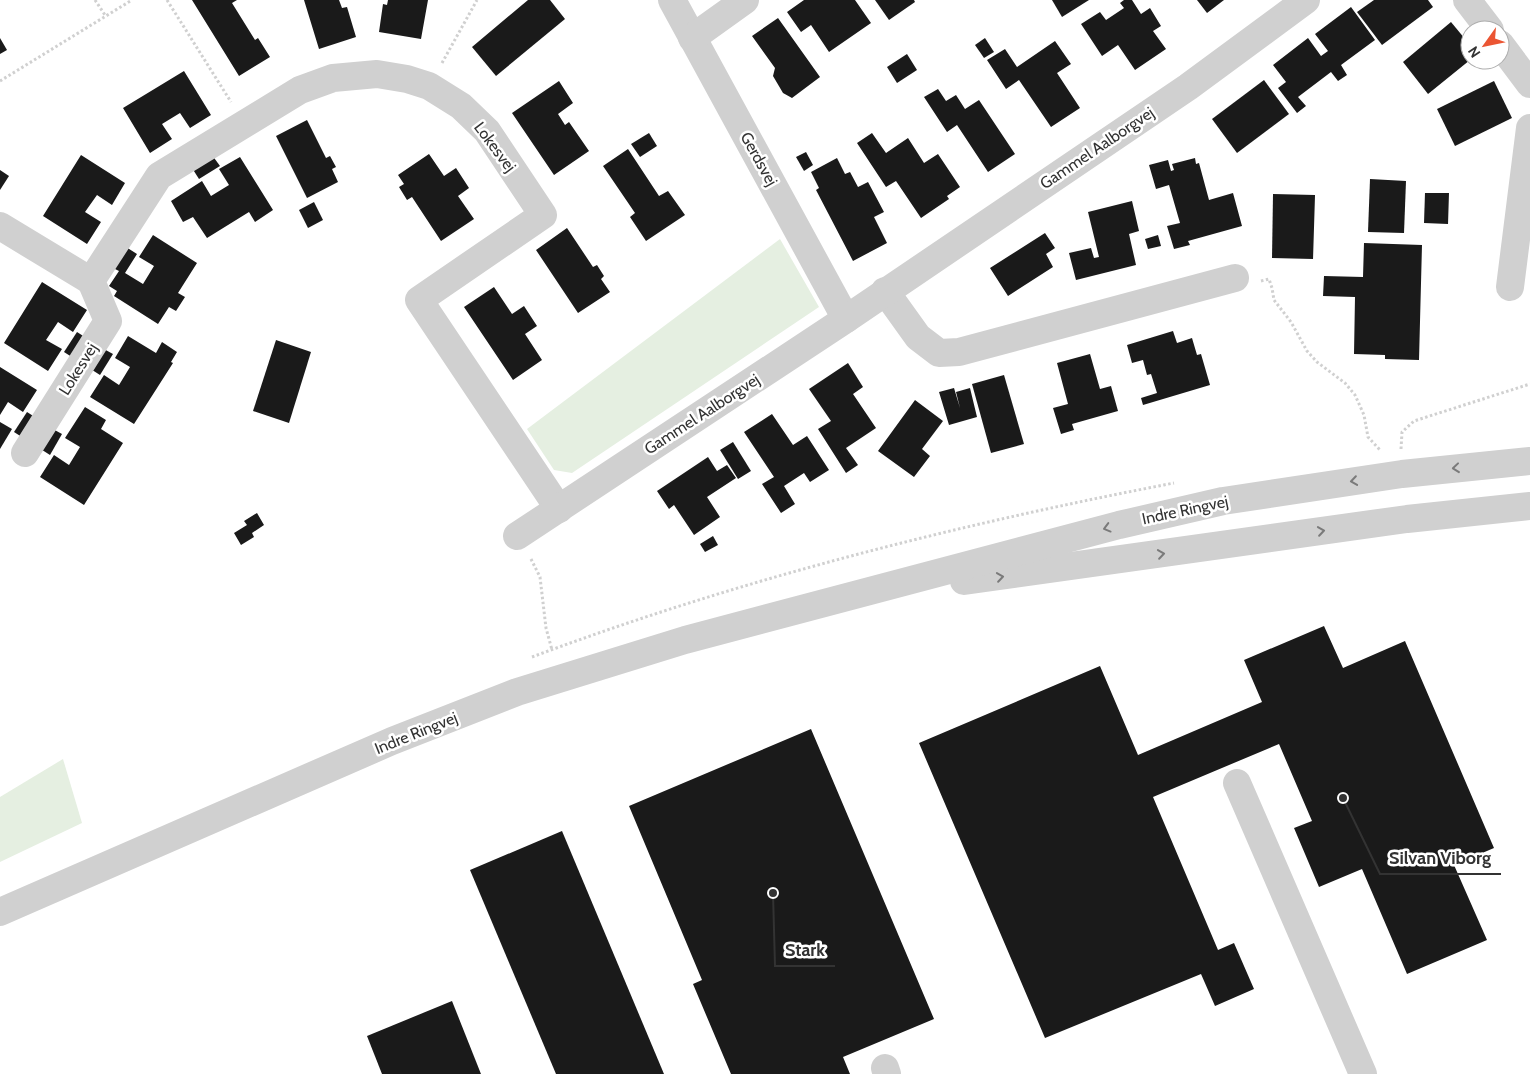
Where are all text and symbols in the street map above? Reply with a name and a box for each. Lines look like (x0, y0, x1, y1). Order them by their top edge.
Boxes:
north arrow (1460, 20, 1510, 70)
text: N (1464, 43, 1484, 61)
street label: Gammel Aalborgvej (1036, 103, 1158, 193)
street label: Lokesvej (470, 118, 520, 176)
street label: Gerdsvej (737, 129, 781, 189)
street label: Lokesvej (55, 340, 101, 398)
street label: Gammel Aalborgvej (641, 370, 763, 458)
one-way arrow (1451, 462, 1459, 473)
one-way arrow (1350, 475, 1358, 486)
street label: Indre Ringvej (1140, 492, 1230, 528)
one-way arrow (1103, 522, 1111, 533)
one-way arrow (1317, 526, 1326, 536)
one-way arrow (1157, 549, 1165, 560)
one-way arrow (995, 572, 1004, 582)
street label: Indre Ringvej (372, 708, 460, 758)
callout: Silvan Viborg (1380, 841, 1501, 874)
text: Silvan Viborg (1389, 847, 1491, 869)
callout: Stark (775, 933, 835, 966)
text: Stark (785, 939, 825, 961)

